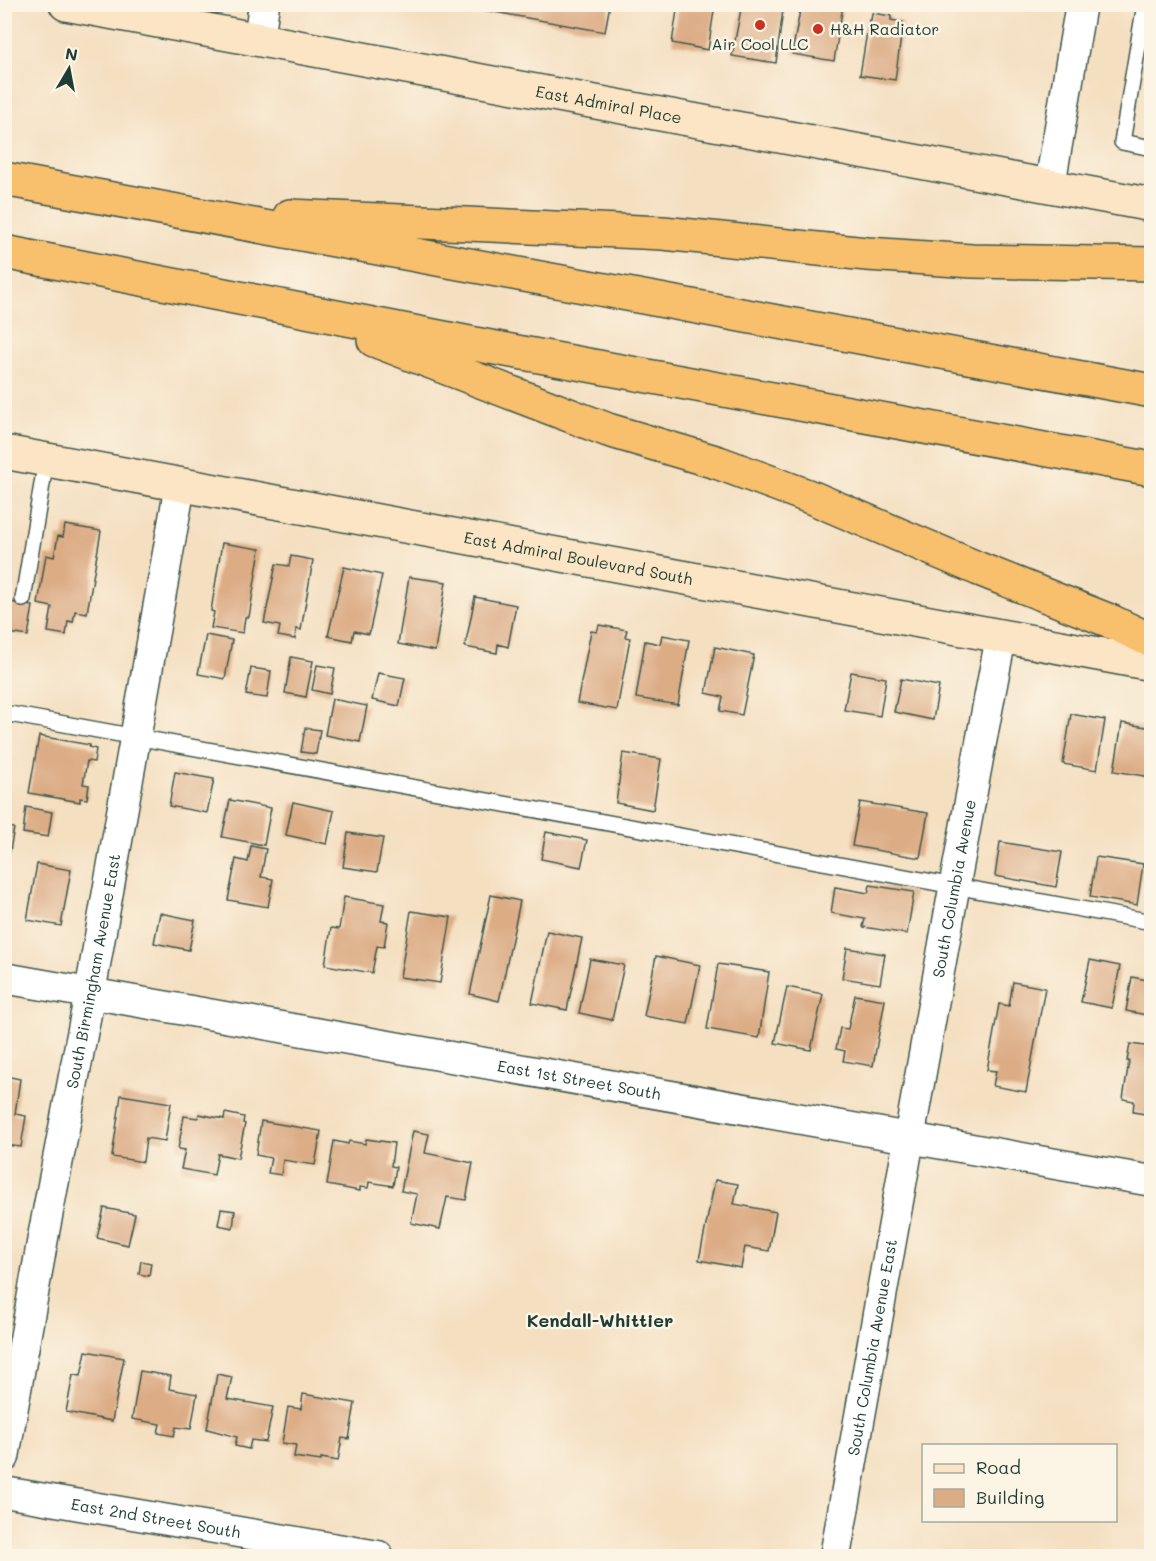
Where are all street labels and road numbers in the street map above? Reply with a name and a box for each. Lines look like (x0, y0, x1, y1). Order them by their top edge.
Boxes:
street label: East Admiral Place (534, 80, 684, 128)
street label: East Admiral Boulevard South (462, 526, 695, 589)
street label: South Columbia Avenue (927, 798, 980, 979)
street label: South Birmingham Avenue East (61, 852, 125, 1090)
street label: East 1st Street South (496, 1054, 663, 1104)
street label: South Columbia Avenue East (842, 1237, 901, 1457)
street label: East 2nd Street South (70, 1493, 242, 1542)

